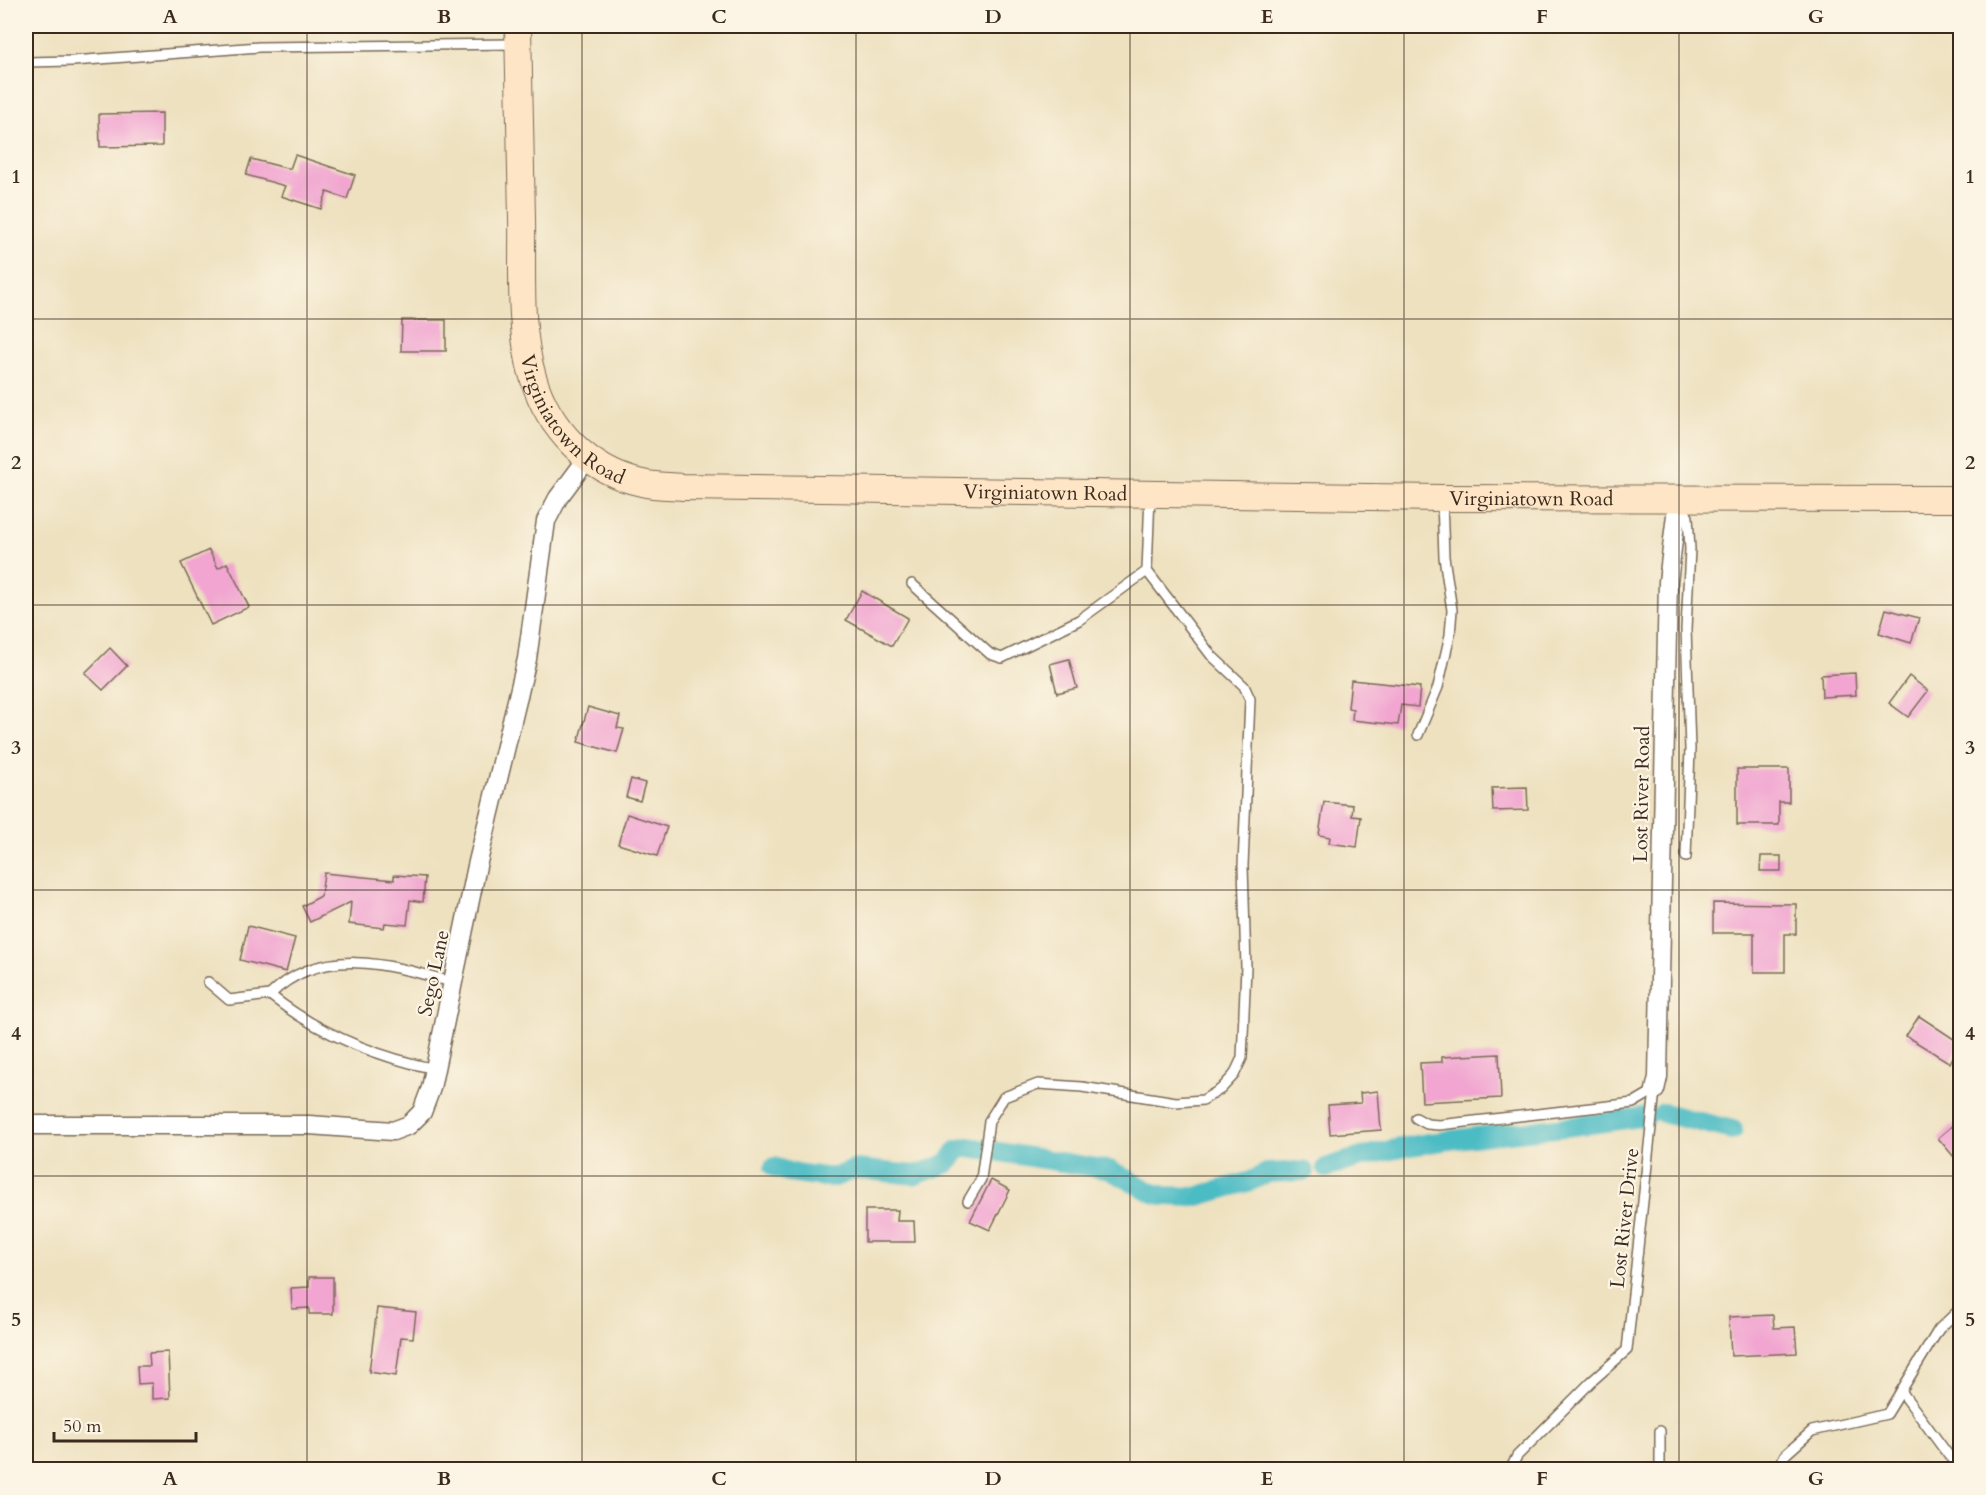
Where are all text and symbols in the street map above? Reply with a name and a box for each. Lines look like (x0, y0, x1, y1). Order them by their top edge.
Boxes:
text: A (162, 3, 178, 30)
text: B (437, 3, 451, 30)
text: C (711, 3, 727, 30)
text: D (984, 3, 1002, 30)
text: E (1261, 3, 1273, 30)
text: F (1536, 3, 1548, 30)
text: G (1808, 3, 1824, 30)
text: 1 (11, 163, 21, 190)
text: 1 (1965, 163, 1975, 190)
street label: Virginiatown Road (514, 352, 630, 491)
text: 2 (11, 449, 21, 476)
text: 2 (1965, 449, 1975, 476)
street label: Virginiatown Road (963, 478, 1128, 507)
street label: Virginiatown Road (1449, 485, 1614, 512)
street label: Lost River Road (1627, 725, 1656, 863)
text: 3 (11, 734, 21, 761)
text: 3 (1965, 734, 1975, 761)
street label: Sego Lane (411, 927, 456, 1019)
text: 4 (11, 1020, 21, 1047)
text: 4 (1965, 1020, 1975, 1047)
street label: Lost River Drive (1604, 1147, 1645, 1290)
text: 5 (11, 1306, 21, 1333)
text: 5 (1965, 1306, 1975, 1333)
scale bar (54, 1405, 196, 1443)
text: 50 m (63, 1414, 102, 1439)
text: A (162, 1465, 178, 1492)
text: B (437, 1465, 451, 1492)
text: C (711, 1465, 727, 1492)
text: D (984, 1465, 1002, 1492)
text: E (1261, 1465, 1273, 1492)
text: F (1536, 1465, 1548, 1492)
text: G (1808, 1465, 1824, 1492)

